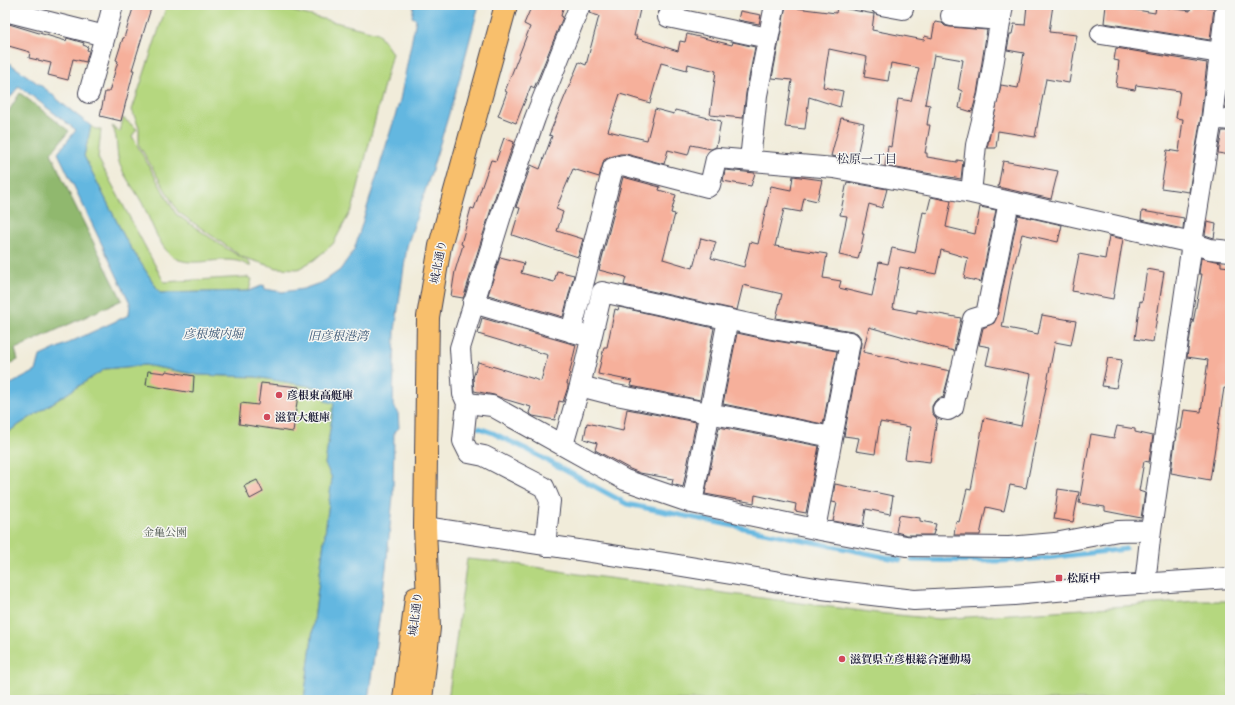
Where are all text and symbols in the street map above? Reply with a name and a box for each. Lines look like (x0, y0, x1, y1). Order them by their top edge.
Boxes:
district label: 松原一丁目 (837, 151, 897, 166)
street label: 城北通り (427, 239, 449, 285)
water label: 彦根城内堀 (183, 326, 245, 341)
water label: 旧彦根港湾 (308, 328, 370, 343)
place label: 彦根東高艇庫 (287, 388, 353, 402)
marker: 彦根東高艇庫 (274, 390, 284, 400)
place label: 滋賀大艇庫 (275, 410, 330, 424)
marker: 滋賀大艇庫 (262, 412, 272, 422)
park label: 金亀公園 (143, 525, 187, 539)
place label: 松原中 (1067, 571, 1100, 585)
marker: 松原中 (1054, 573, 1064, 583)
street label: 城北通り (405, 591, 425, 637)
place label: 滋賀県立彦根総合運動場 (850, 652, 971, 666)
marker: 滋賀県立彦根総合運動場 (837, 654, 847, 664)

